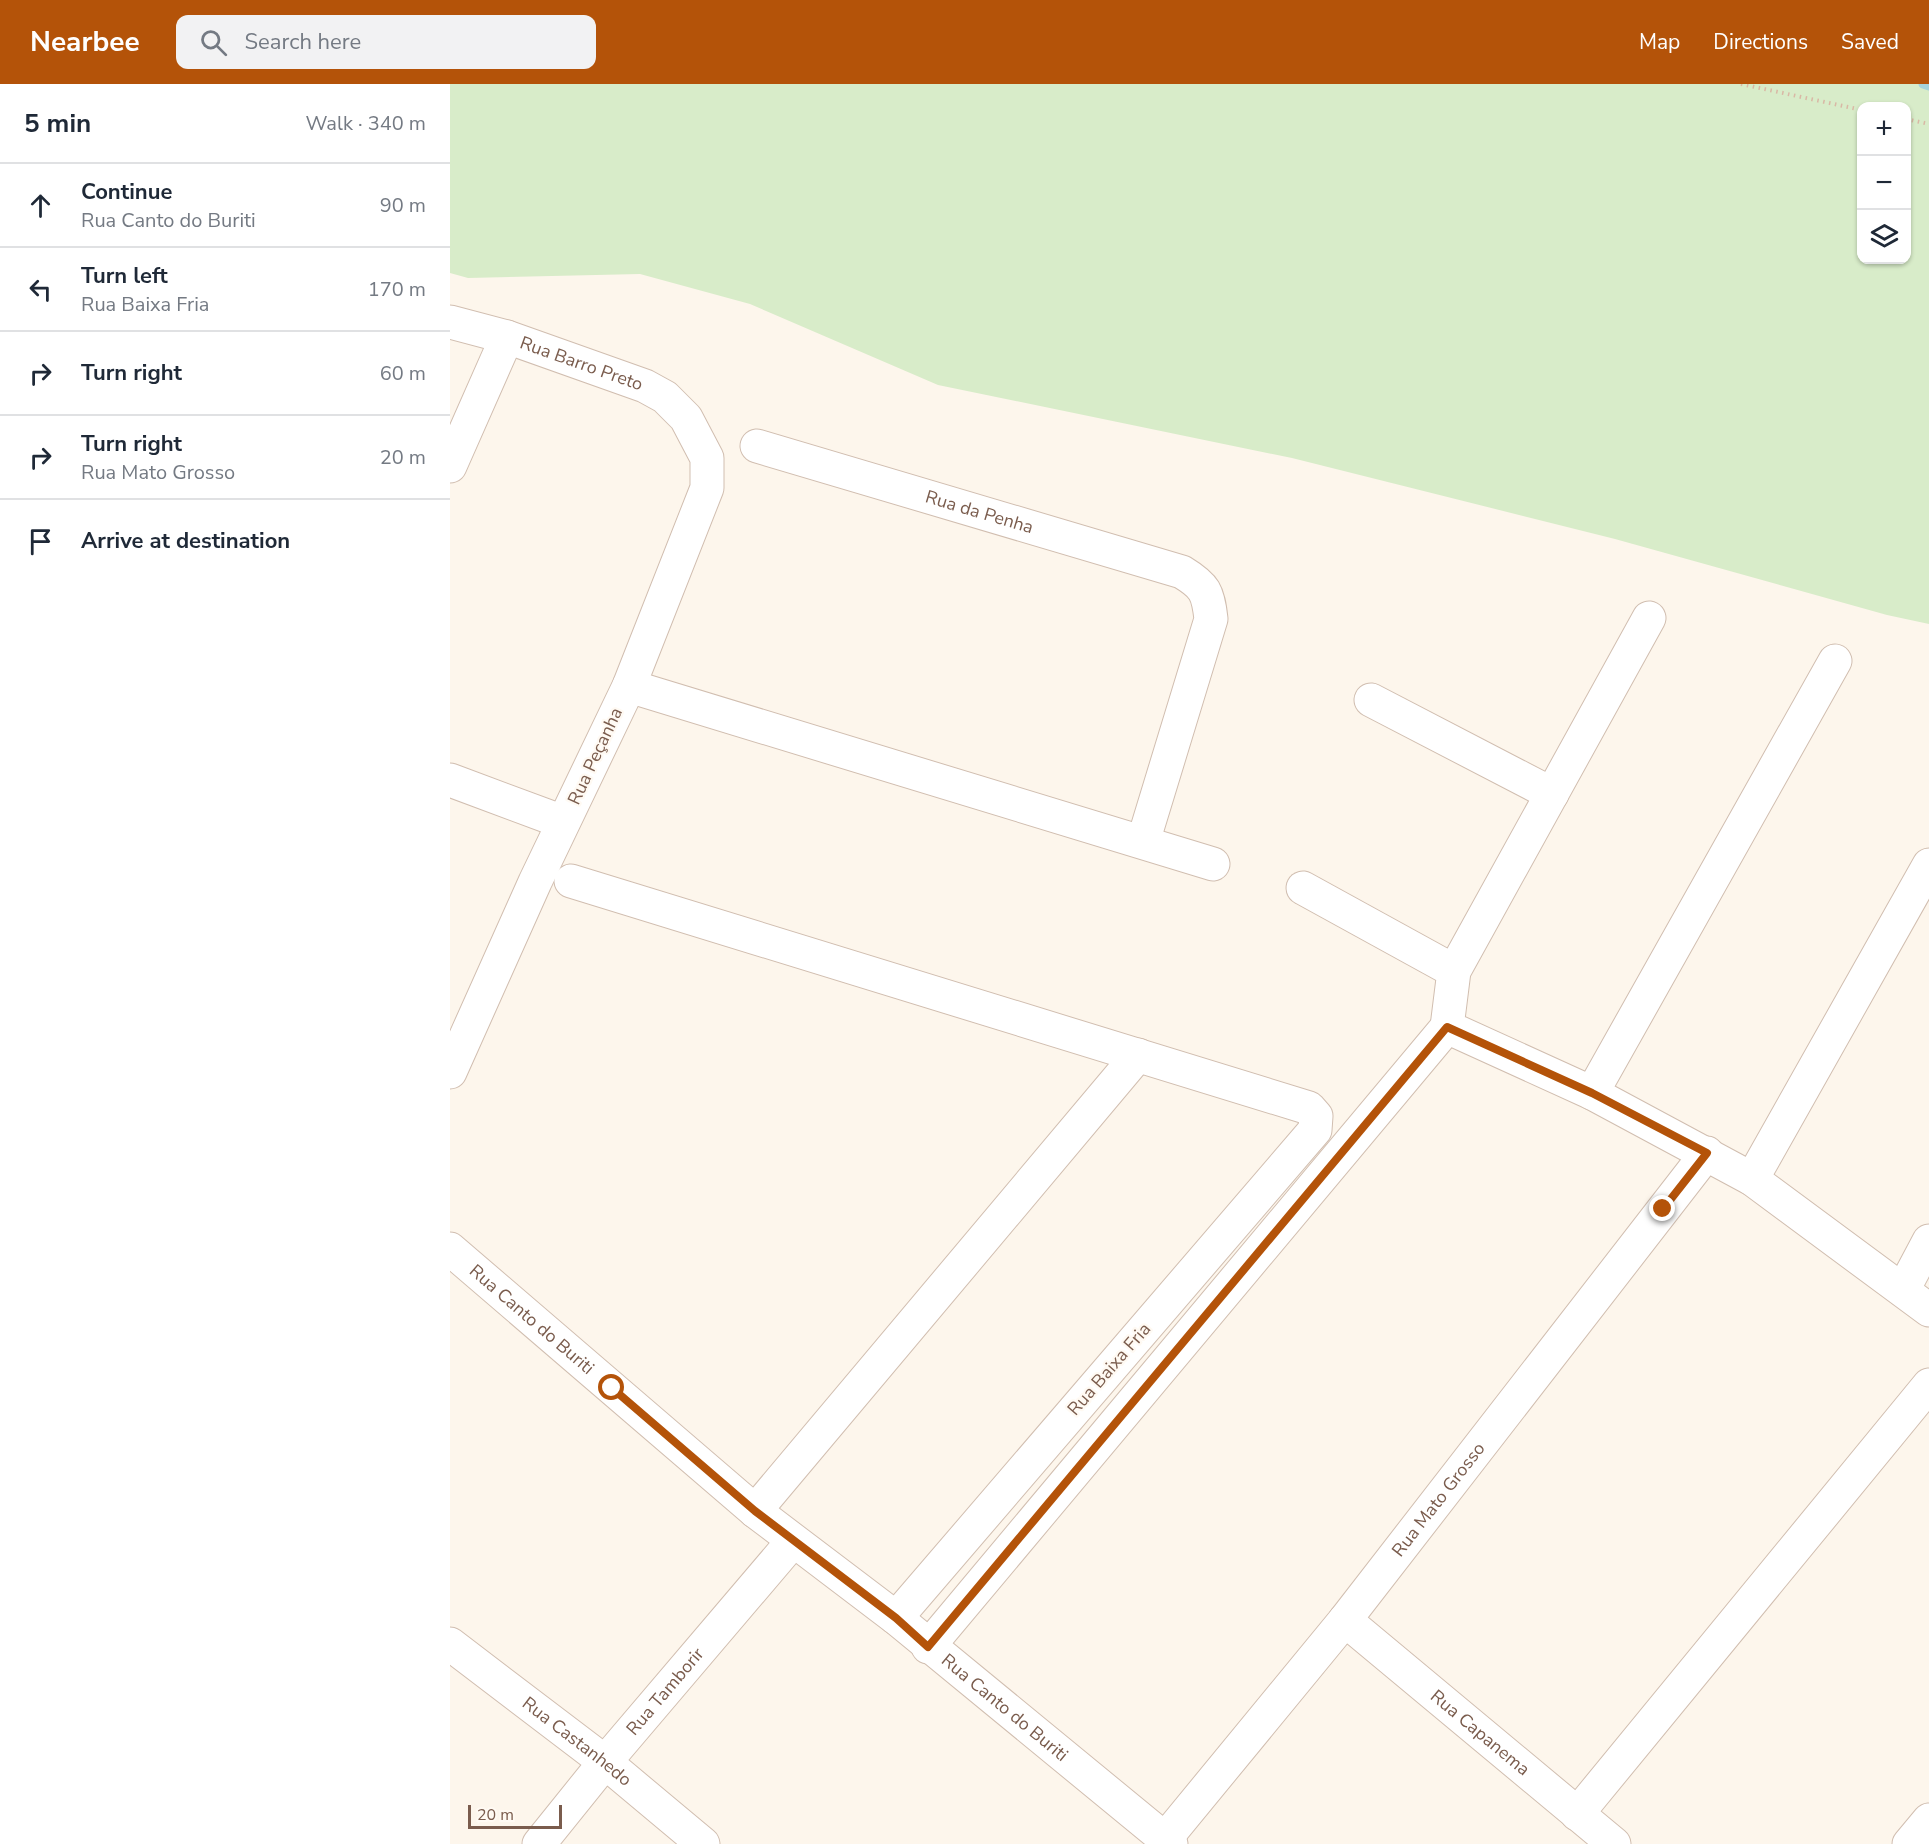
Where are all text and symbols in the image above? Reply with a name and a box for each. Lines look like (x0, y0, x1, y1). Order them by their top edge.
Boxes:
search box (176, 15, 596, 69)
text: Nearbee (30, 23, 140, 61)
icon: search (197, 26, 230, 59)
text: Search here (245, 27, 361, 57)
text: Map (1639, 28, 1680, 56)
text: Directions (1713, 28, 1808, 56)
text: Saved (1841, 28, 1899, 56)
map controls (1857, 102, 1911, 264)
button: + (1857, 102, 1911, 156)
text: 5 min (24, 106, 91, 141)
text: Walk · 340 m (306, 110, 426, 137)
button: − (1857, 156, 1911, 210)
text: Continue (81, 177, 172, 207)
icon: ahead (24, 189, 57, 222)
text: 90 m (380, 192, 426, 219)
text: Rua Canto do Buriti (81, 207, 256, 234)
button: layers (1857, 210, 1911, 264)
text: Turn left (81, 261, 168, 291)
icon: left (24, 273, 57, 306)
text: 170 m (368, 276, 426, 303)
text: Rua Baixa Fria (81, 291, 209, 318)
street label: Rua Barro Preto (517, 331, 646, 396)
icon: right (24, 357, 57, 390)
text: Turn right (81, 358, 182, 388)
text: 60 m (380, 360, 426, 387)
text: Turn right (81, 429, 182, 459)
icon: right (24, 441, 57, 474)
text: 20 m (380, 444, 426, 471)
text: Rua Mato Grosso (81, 459, 235, 486)
street label: Rua da Penha (923, 485, 1036, 539)
icon: arrive (24, 525, 57, 558)
text: Arrive at destination (81, 526, 290, 556)
street label: Rua Peçanha (562, 703, 628, 809)
route end (1649, 1195, 1675, 1221)
street label: Rua Canto do Buriti (464, 1259, 599, 1380)
street label: Rua Baixa Fria (1062, 1318, 1156, 1420)
route start (598, 1374, 624, 1400)
street label: Rua Mato Grosso (1386, 1437, 1490, 1562)
street label: Rua Tamborir (621, 1642, 710, 1740)
street label: Rua Canto do Buriti (936, 1648, 1073, 1767)
street label: Rua Capanema (1425, 1684, 1535, 1781)
street label: Rua Castanhedo (517, 1691, 637, 1791)
scale bar (468, 1802, 562, 1830)
text: 20 m (477, 1804, 514, 1826)

